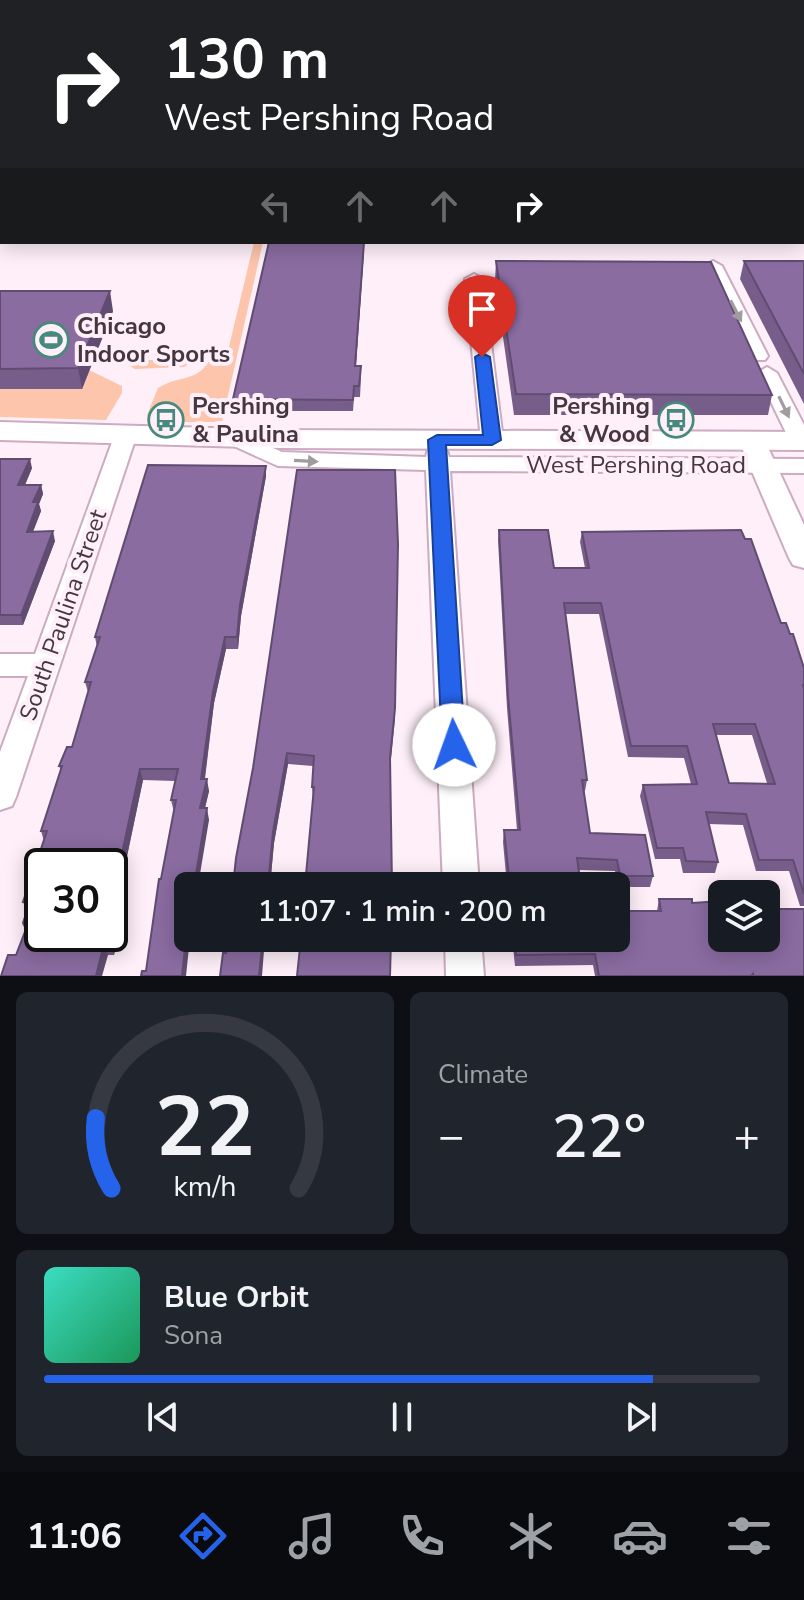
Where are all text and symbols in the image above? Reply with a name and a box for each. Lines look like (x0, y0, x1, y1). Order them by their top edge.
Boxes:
text: 130 m (164, 21, 329, 98)
icon: right (32, 32, 136, 136)
text: West Pershing Road (164, 94, 494, 143)
icon: left (254, 184, 298, 228)
icon: ahead (338, 184, 382, 228)
icon: ahead (422, 184, 466, 228)
icon: right (506, 184, 550, 228)
pin (448, 275, 516, 357)
icon: arrive (460, 287, 504, 331)
one-way arrow (729, 299, 742, 322)
place label: Chicago Indoor Sports (77, 310, 230, 370)
sports icon: Chicago Indoor Sports (32, 321, 70, 359)
place label: Pershing & Paulina (192, 390, 299, 450)
place label: Pershing & Wood (552, 390, 650, 450)
one-way arrow (777, 395, 791, 418)
bus stop icon: Pershing & Paulina (147, 401, 185, 439)
bus stop icon: Pershing & Wood (657, 401, 695, 439)
street label: West Pershing Road (526, 449, 746, 481)
one-way arrow (294, 454, 319, 467)
street label: South Paulina Street (12, 505, 114, 725)
position arrow (412, 703, 496, 787)
speed limit sign: 30 (24, 848, 128, 952)
map controls (708, 880, 780, 952)
button: layers (708, 880, 780, 952)
text: 11:07 · 1 min · 200 m (257, 891, 547, 932)
text: Climate (438, 1057, 528, 1092)
text: 22 (155, 1071, 255, 1184)
text: 22° (552, 1096, 646, 1178)
text: − (438, 1107, 464, 1167)
text: + (734, 1107, 760, 1167)
text: km/h (174, 1167, 236, 1206)
text: Blue Orbit (164, 1277, 308, 1318)
text: Sona (164, 1318, 223, 1353)
icon: previous (141, 1395, 185, 1439)
icon: pause (380, 1395, 424, 1439)
icon: next (619, 1395, 663, 1439)
icon: directions (175, 1508, 231, 1564)
icon: music (284, 1508, 340, 1564)
icon: phone (394, 1508, 450, 1564)
icon: climate (503, 1508, 559, 1564)
icon: car (612, 1508, 668, 1564)
icon: filters (721, 1508, 777, 1564)
text: 11:06 (27, 1512, 122, 1561)

